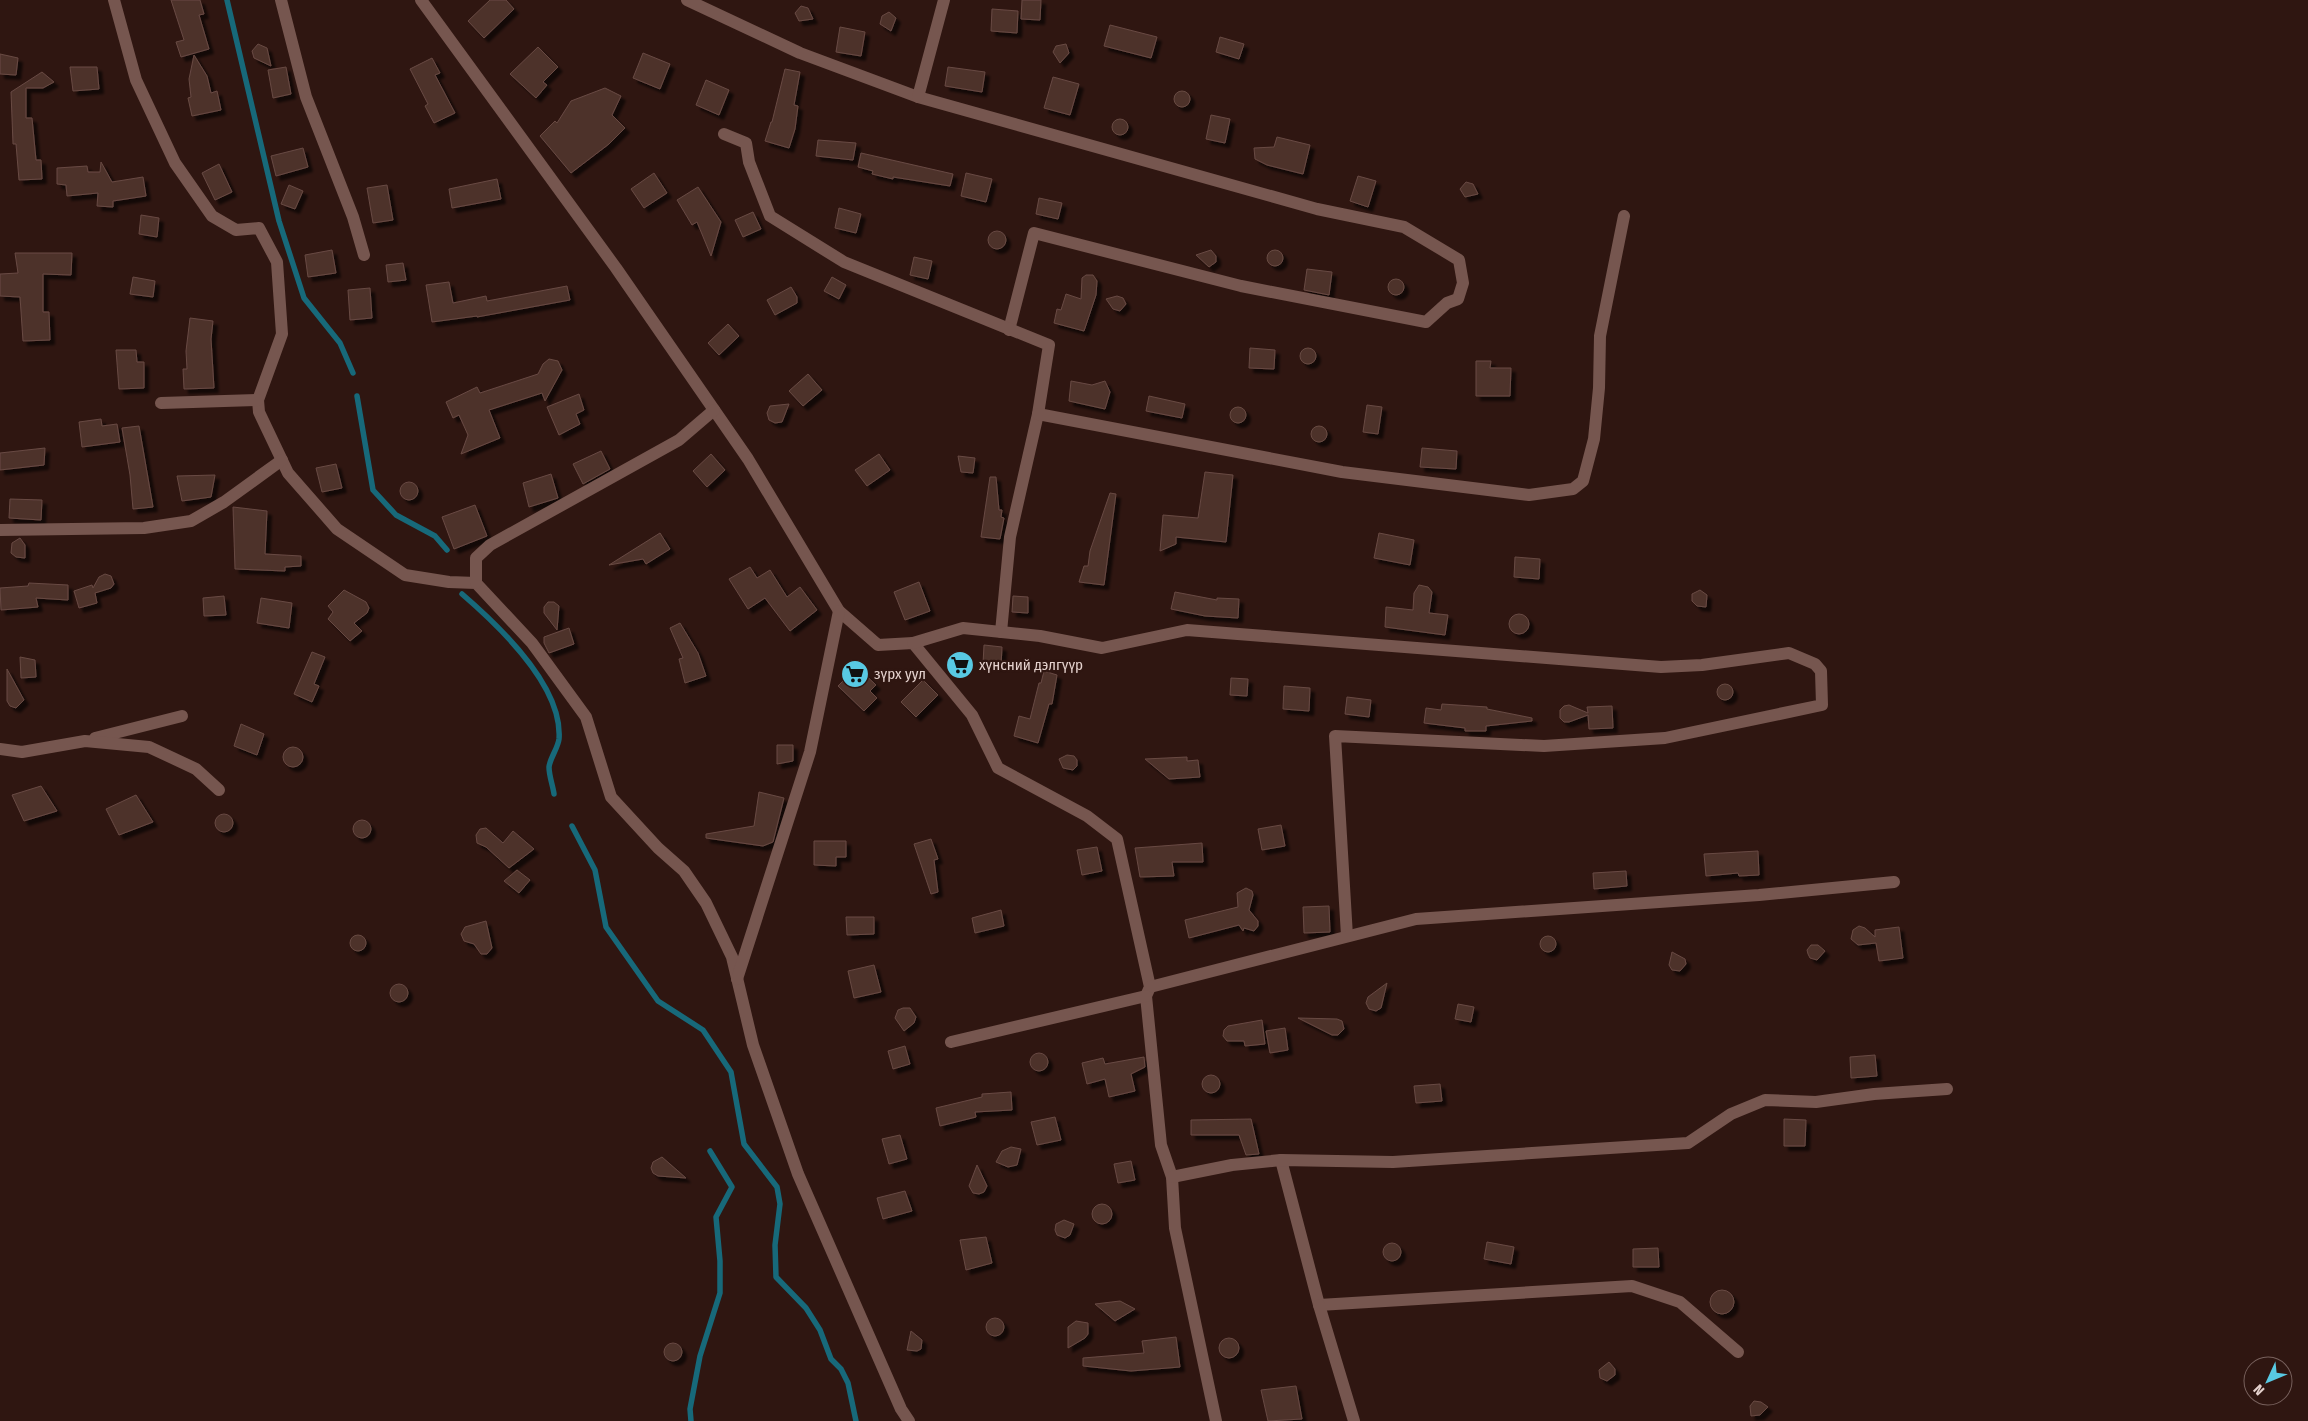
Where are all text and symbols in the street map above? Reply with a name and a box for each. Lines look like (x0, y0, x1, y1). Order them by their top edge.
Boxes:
supermarket icon: хүнсний дэлгүүр (945, 650, 975, 680)
place label: хүнсний дэлгүүр (979, 656, 1083, 674)
supermarket icon: зүрх уул (840, 659, 870, 689)
place label: зүрх уул (874, 665, 926, 683)
north arrow (2243, 1356, 2293, 1406)
text: N (2250, 1381, 2268, 1399)

